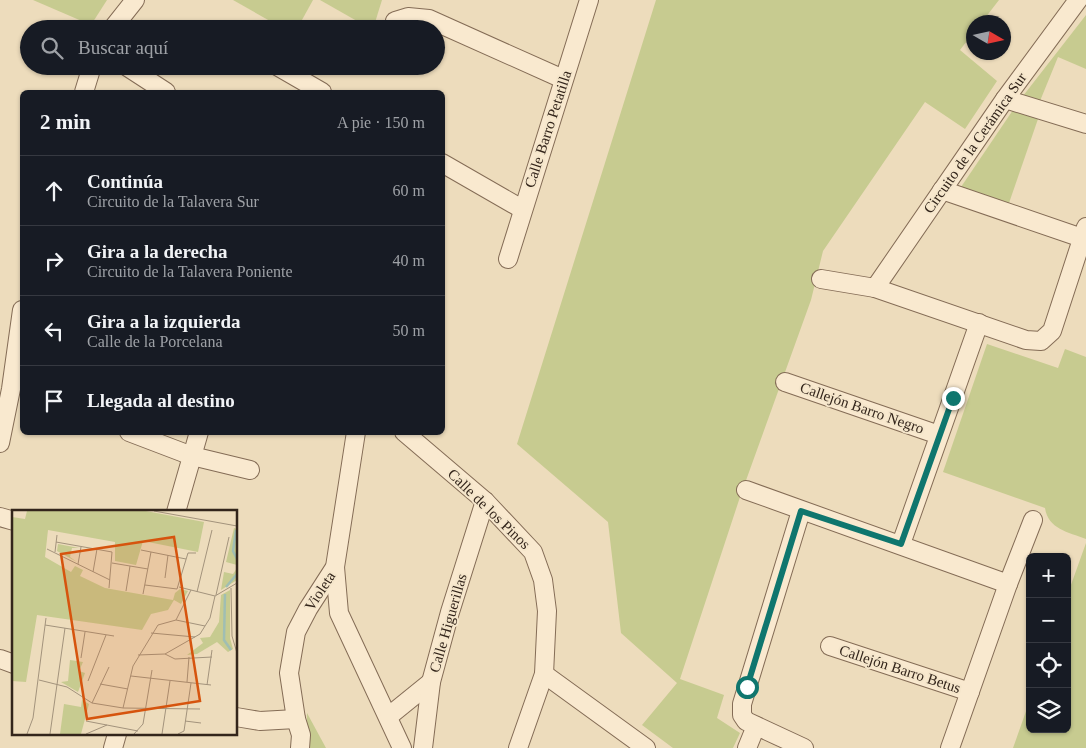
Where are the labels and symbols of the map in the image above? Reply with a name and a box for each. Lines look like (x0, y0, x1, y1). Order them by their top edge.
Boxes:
north arrow (966, 15, 1011, 60)
street label: Calle Barro Petatilla (521, 68, 575, 190)
street label: Circuito de la Cerámica Sur (920, 70, 1030, 216)
street label: Callejón Barro Negro (798, 379, 926, 437)
route end (942, 387, 965, 410)
street label: Calle de los Pinos (445, 466, 533, 552)
inset map (12, 510, 238, 736)
street label: Violeta (302, 568, 339, 613)
street label: Calle Higuerillas (426, 572, 470, 674)
street label: Callejón Barro Betus (837, 642, 963, 696)
route start (736, 676, 759, 699)

